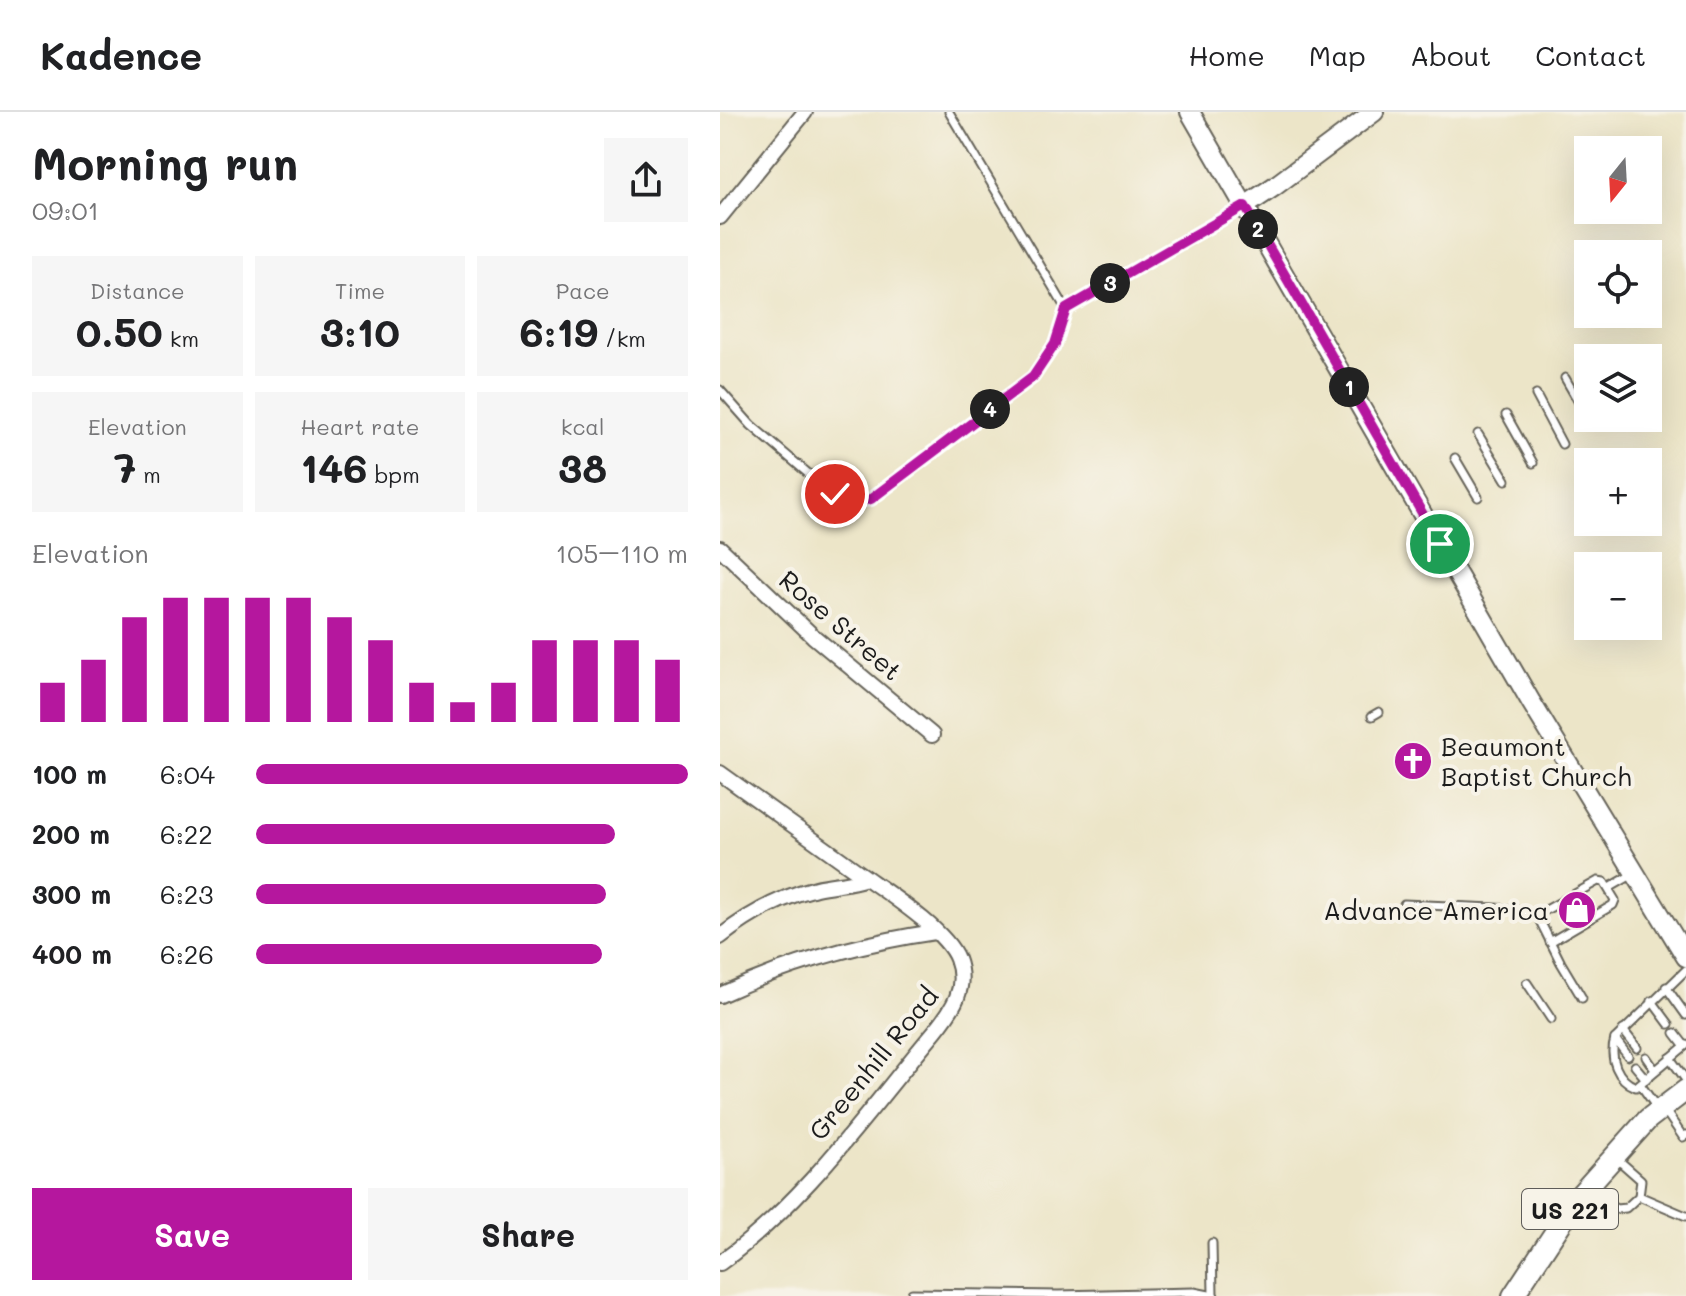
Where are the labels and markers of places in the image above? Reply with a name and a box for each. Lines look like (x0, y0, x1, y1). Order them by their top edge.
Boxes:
pin: 2 (1238, 209, 1278, 249)
pin: 3 (1090, 263, 1130, 303)
pin: 1 (1329, 367, 1369, 407)
pin: 4 (970, 389, 1010, 429)
pin (801, 460, 869, 528)
pin (1406, 510, 1474, 578)
place label: Beaumont Baptist Church (1441, 729, 1632, 793)
church icon: Beaumont Baptist Church (1392, 740, 1434, 782)
shop icon: Advance America (1556, 889, 1598, 931)
place label: Advance America (1323, 893, 1549, 927)

